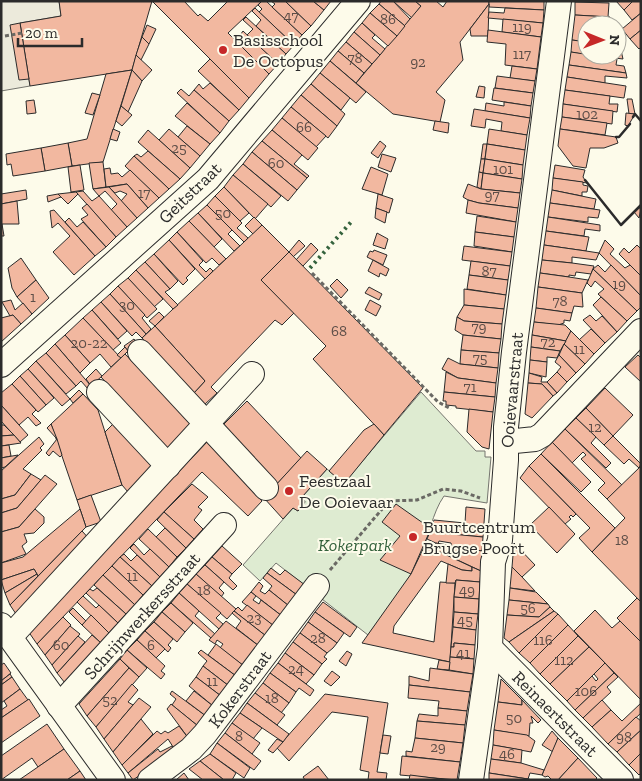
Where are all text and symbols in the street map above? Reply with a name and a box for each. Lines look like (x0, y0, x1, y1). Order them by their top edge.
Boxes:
house number: 47 (284, 7, 298, 25)
house number: 86 (380, 10, 396, 28)
scale bar (18, 15, 81, 47)
north arrow (577, 15, 627, 65)
house number: 119 (512, 18, 532, 36)
text: 20 m (25, 24, 58, 42)
place label: Basisschool De Octopus (233, 29, 324, 72)
text: N (606, 35, 623, 46)
marker: Basisschool De Octopus (217, 44, 229, 56)
house number: 117 (513, 45, 531, 63)
house number: 78 (347, 49, 363, 67)
house number: 92 (410, 53, 426, 71)
house number: 102 (576, 105, 598, 123)
house number: 66 (296, 118, 312, 136)
house number: 25 (171, 139, 187, 157)
house number: 60 (268, 154, 284, 172)
street label: Geitstraat (154, 157, 226, 228)
house number: 101 (493, 160, 513, 178)
house number: 17 (138, 184, 150, 202)
house number: 97 (484, 186, 500, 204)
house number: 50 (215, 204, 231, 222)
house number: 87 (481, 262, 497, 280)
house number: 19 (612, 275, 626, 293)
house number: 1 (30, 288, 36, 306)
house number: 78 (552, 292, 568, 310)
house number: 30 (119, 296, 135, 314)
house number: 79 (471, 318, 487, 336)
house number: 68 (331, 322, 347, 340)
street label: Ooievaarstraat (496, 331, 528, 449)
house number: 72 (541, 333, 556, 351)
house number: 20-22 (71, 334, 108, 352)
house number: 11 (573, 340, 585, 358)
house number: 75 (473, 349, 488, 367)
house number: 71 (464, 378, 477, 396)
house number: 12 (588, 418, 602, 436)
place label: Feestzaal De Ooievaar (299, 470, 394, 513)
marker: Feestzaal De Ooievaar (283, 485, 295, 497)
place label: Buurtcentrum Brugse Poort (423, 516, 536, 559)
marker: Buurtcentrum Brugse Poort (407, 531, 419, 543)
house number: 18 (615, 531, 629, 549)
park label: Kokerpark (318, 534, 392, 556)
street label: Schrijnwerkersstraat (79, 548, 205, 684)
house number: 11 (126, 567, 138, 585)
house number: 18 (197, 581, 211, 599)
house number: 49 (459, 581, 475, 599)
house number: 56 (520, 599, 536, 617)
house number: 23 (246, 609, 262, 627)
house number: 45 (457, 611, 473, 629)
house number: 28 (310, 629, 326, 647)
house number: 116 (533, 631, 553, 649)
house number: 60 (53, 636, 69, 654)
house number: 6 (147, 636, 155, 654)
house number: 41 (456, 644, 470, 662)
street label: Kokerstraat (204, 646, 277, 732)
house number: 112 (554, 651, 574, 669)
house number: 24 (288, 660, 304, 678)
street label: Reinaertstraat (508, 667, 603, 762)
house number: 11 (206, 672, 218, 690)
house number: 106 (575, 682, 597, 700)
house number: 18 (265, 689, 279, 707)
house number: 52 (102, 691, 118, 709)
house number: 50 (506, 709, 522, 727)
house number: 8 (235, 727, 243, 745)
house number: 98 (616, 728, 632, 746)
house number: 29 (430, 738, 446, 756)
house number: 46 (499, 745, 515, 763)

